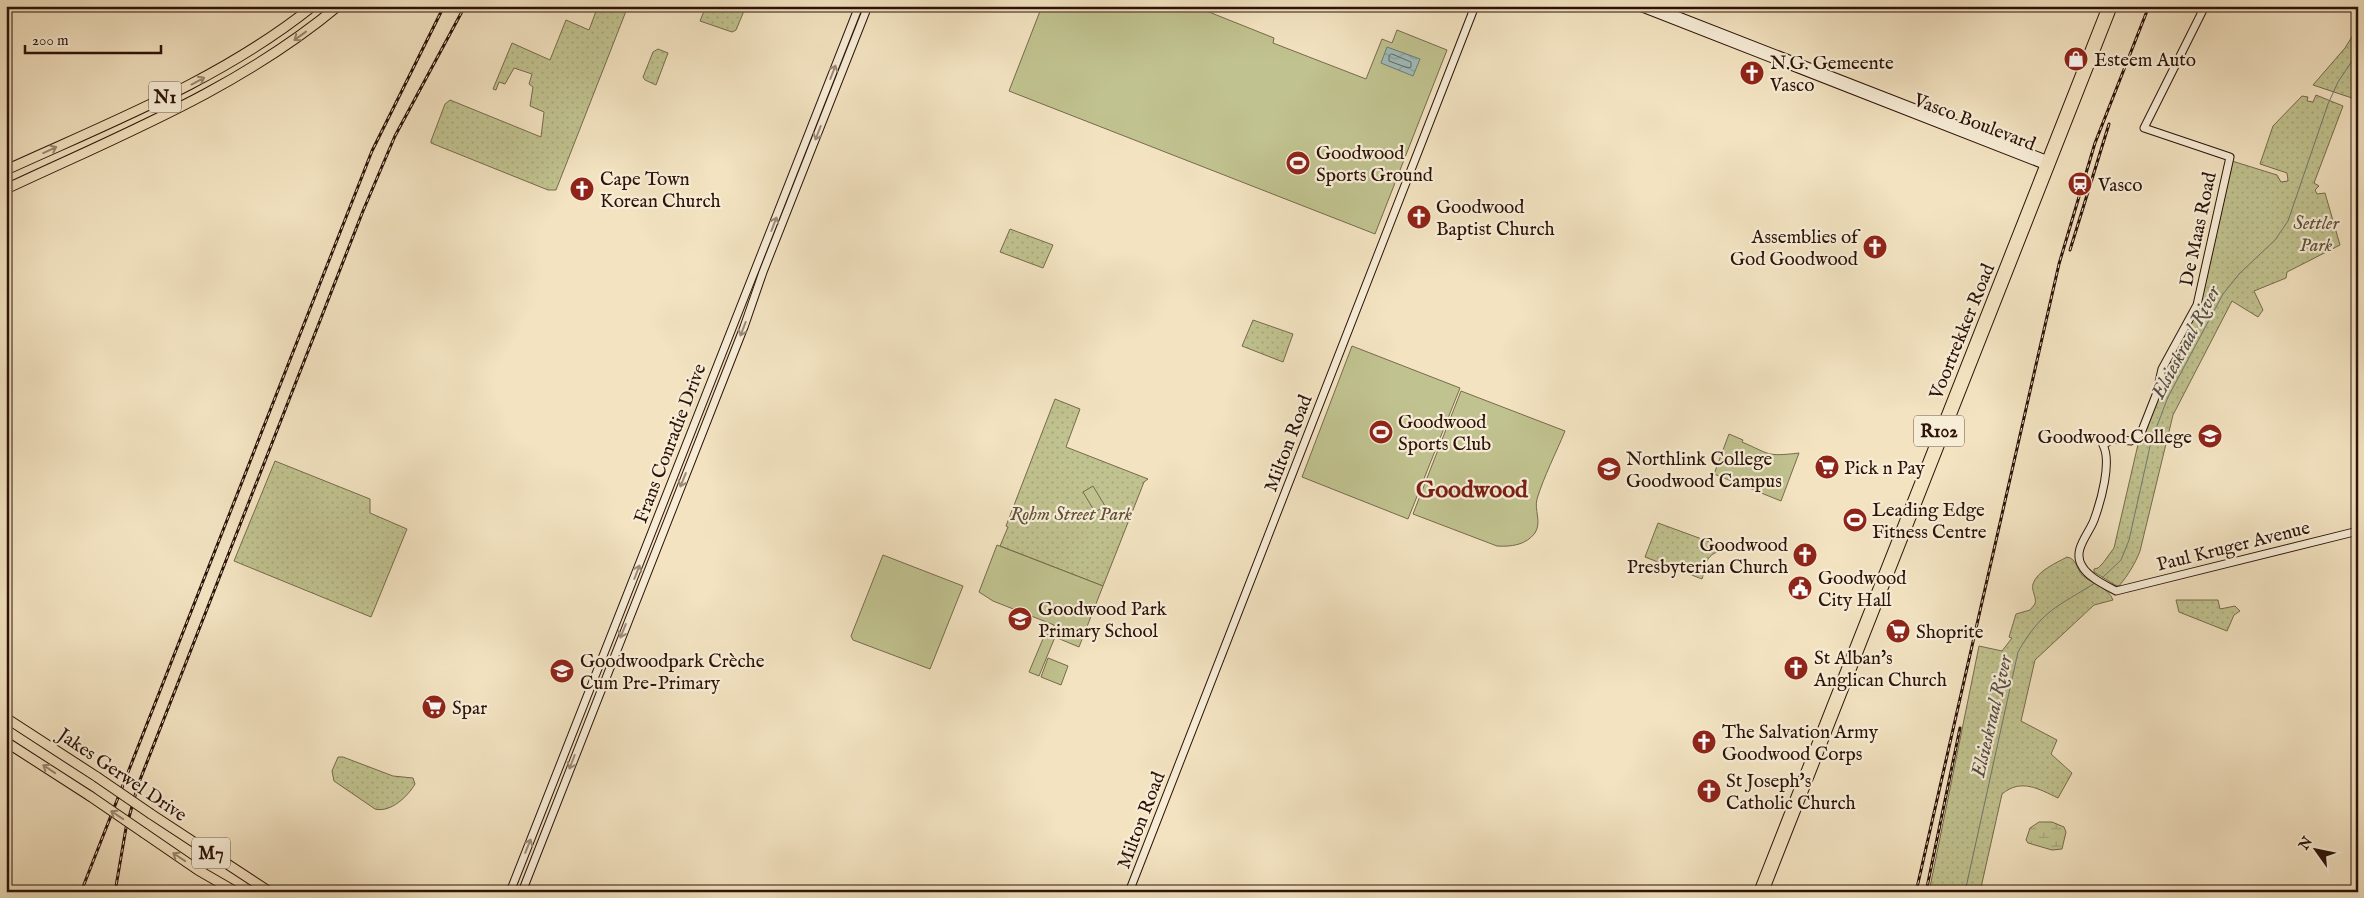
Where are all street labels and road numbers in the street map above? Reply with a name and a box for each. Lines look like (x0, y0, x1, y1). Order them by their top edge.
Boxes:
road number: N1 (149, 81, 181, 112)
street label: Vasco Boulevard (1909, 88, 2039, 157)
street label: De Maas Road (2175, 169, 2223, 289)
street label: Voortrekker Road (1924, 260, 2001, 404)
street label: Frans Conradie Drive (629, 360, 712, 527)
street label: Milton Road (1259, 391, 1319, 496)
road number: R102 (1914, 416, 1964, 446)
street label: Paul Kruger Avenue (2154, 516, 2313, 578)
street label: Jakes Gerwel Drive (51, 722, 191, 828)
street label: Milton Road (1112, 768, 1172, 873)
road number: M7 (192, 838, 230, 868)

